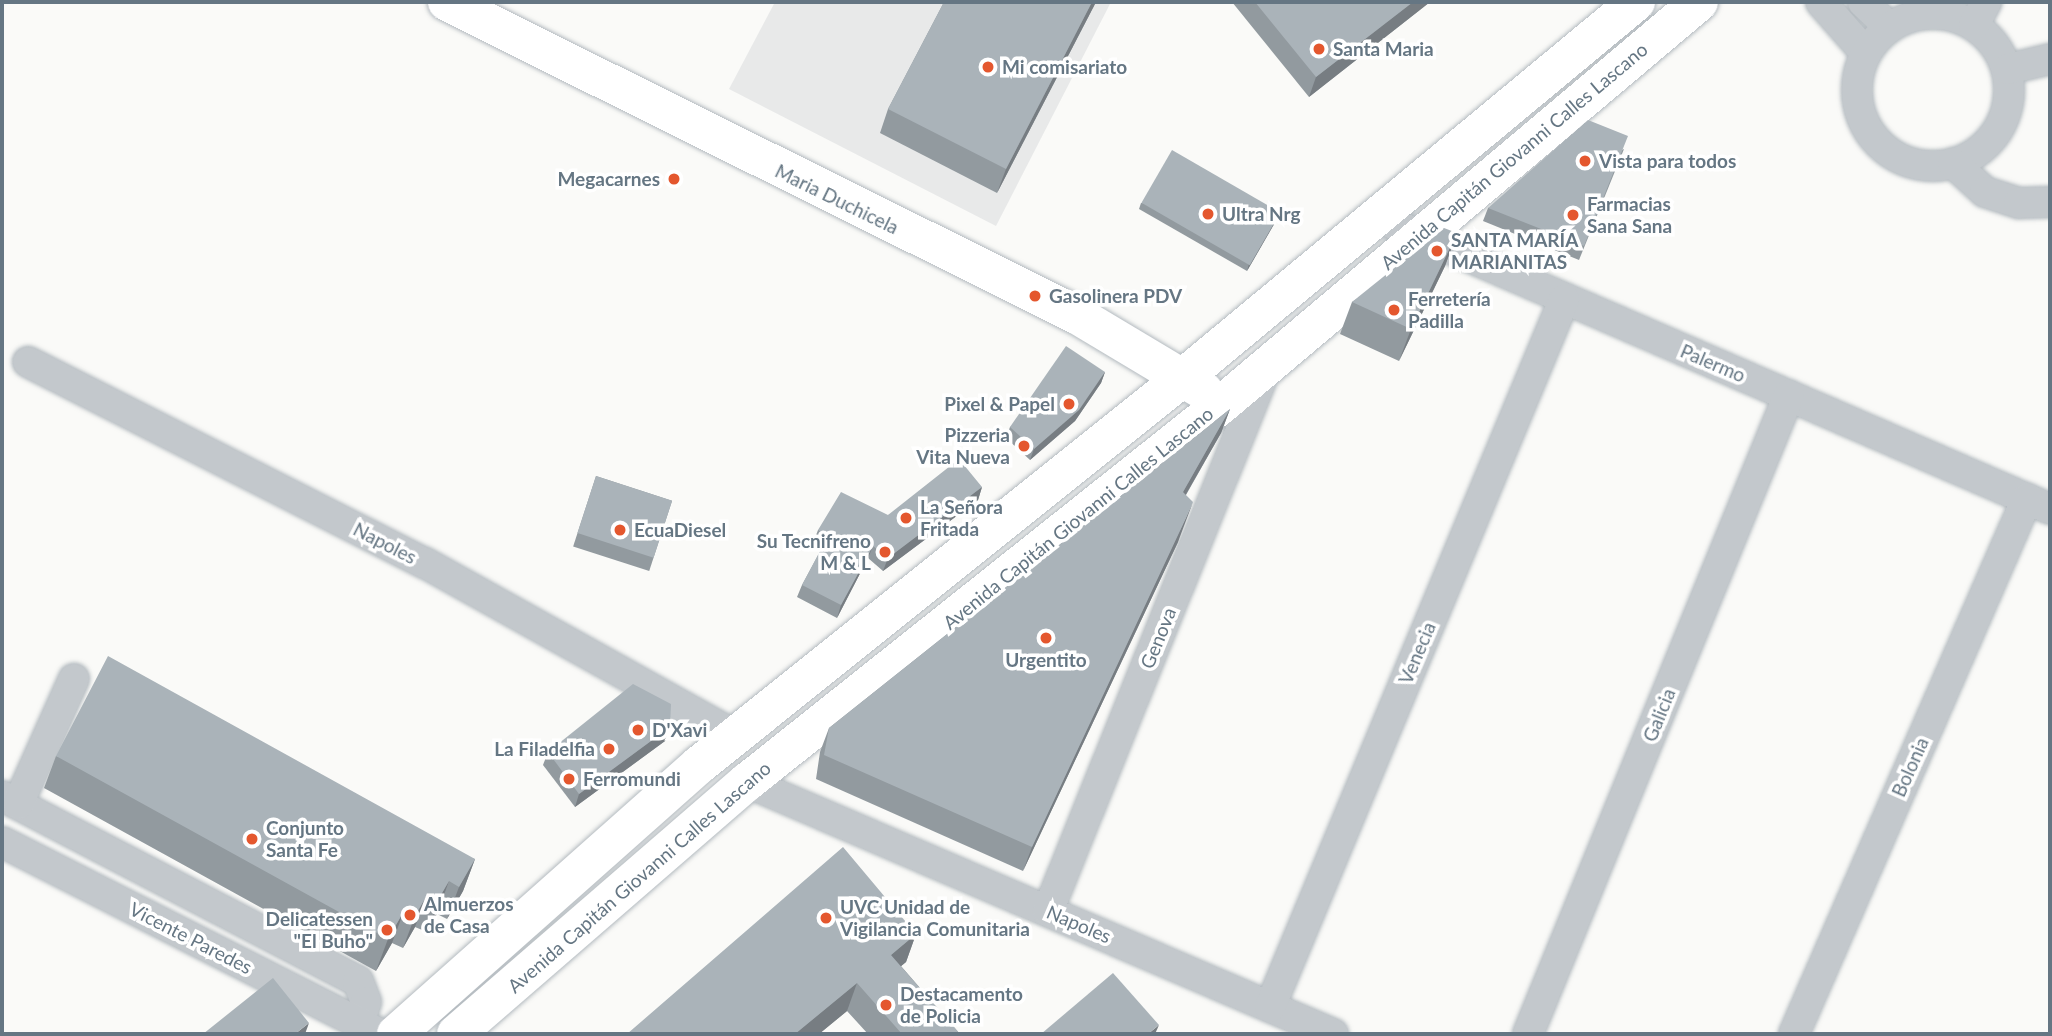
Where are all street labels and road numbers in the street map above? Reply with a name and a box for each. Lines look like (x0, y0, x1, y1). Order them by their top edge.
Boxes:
street label: Avenida Capitán Giovanni Calles Lascano (1376, 38, 1652, 274)
street label: Maria Duchicela (772, 159, 902, 239)
street label: Palermo (1677, 339, 1749, 387)
street label: Avenida Capitán Giovanni Calles Lascano (938, 402, 1218, 634)
street label: Napoles (350, 517, 420, 569)
street label: Genova (1135, 604, 1181, 672)
street label: Venecia (1394, 619, 1440, 687)
street label: Galicia (1638, 685, 1680, 745)
street label: Bolonia (1887, 734, 1933, 800)
street label: Avenida Capitán Giovanni Calles Lascano (503, 757, 775, 997)
street label: Vicente Paredes (126, 897, 256, 979)
street label: Napoles (1043, 900, 1115, 948)

